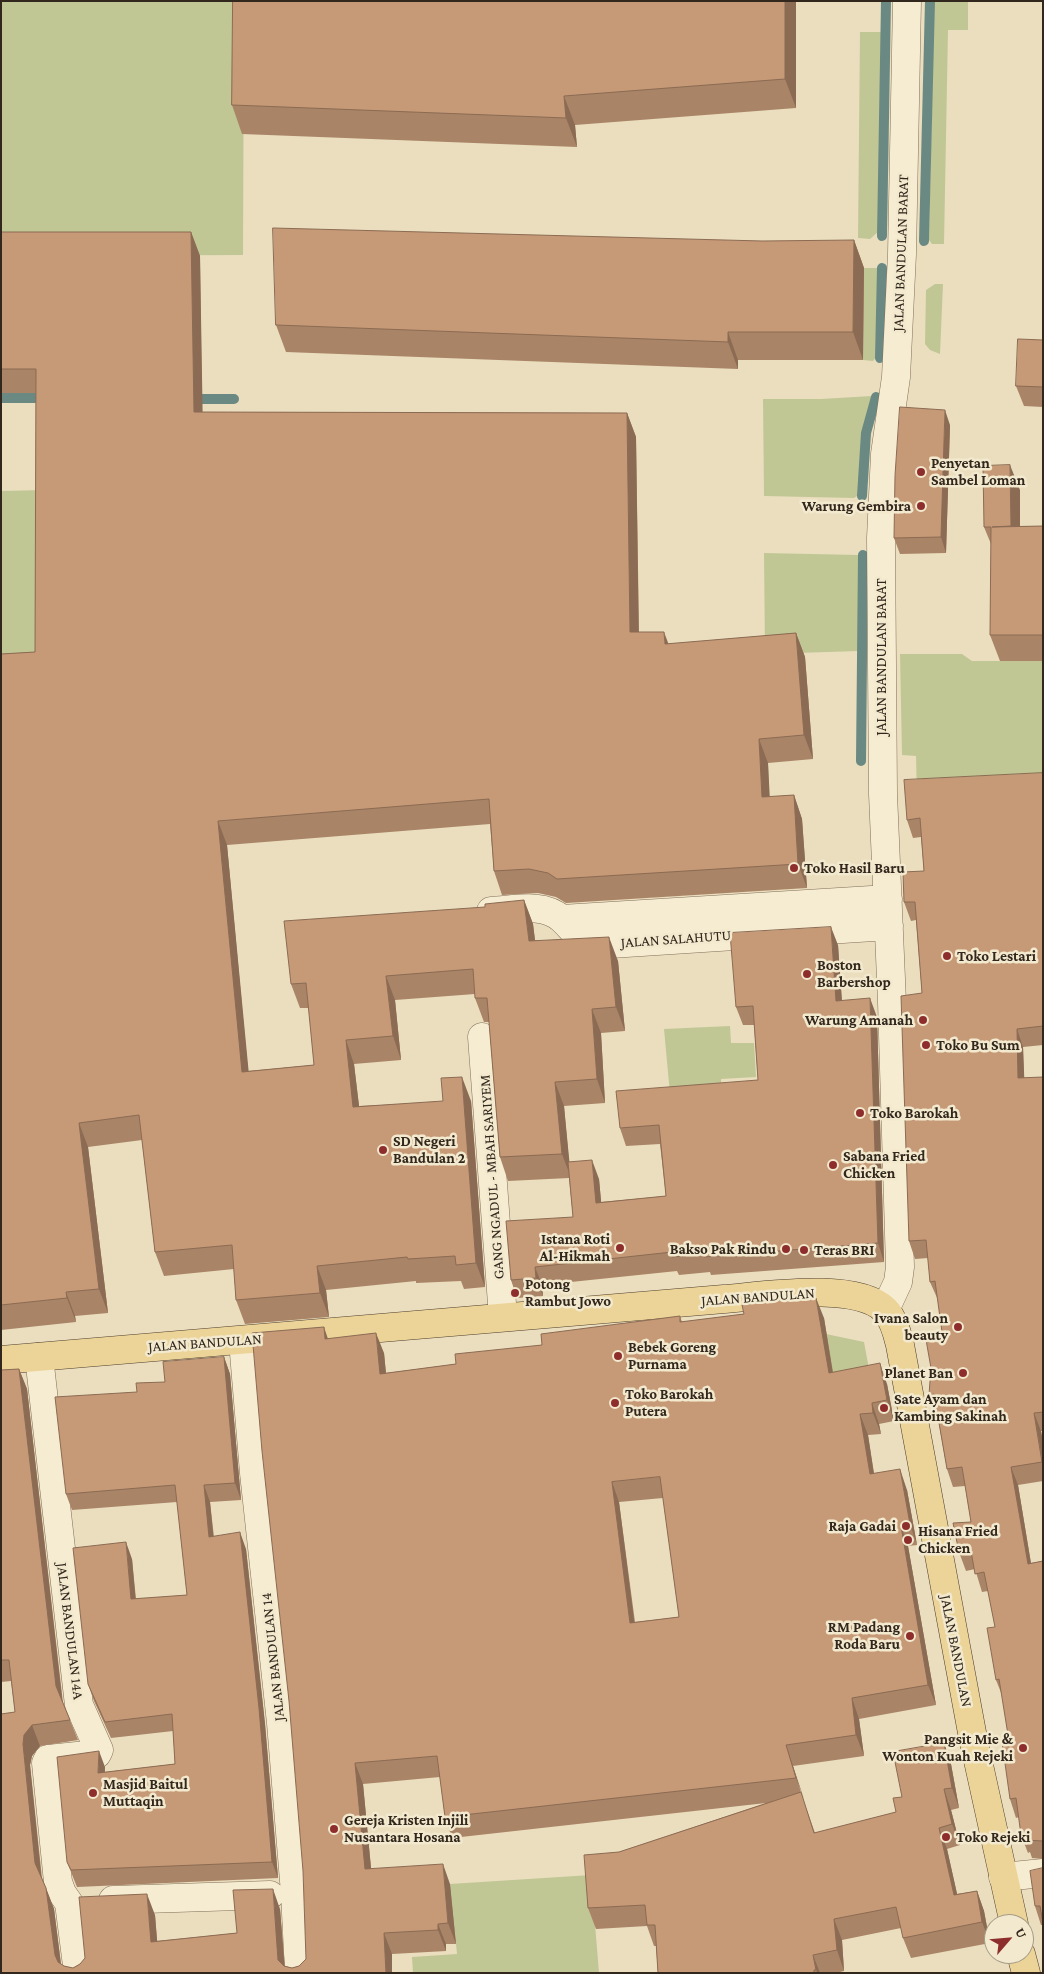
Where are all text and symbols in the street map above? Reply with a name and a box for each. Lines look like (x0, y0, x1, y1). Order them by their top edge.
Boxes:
street label: JALAN BANDULAN BARAT (889, 174, 913, 332)
place label: Penyetan Sambel Loman (931, 454, 1025, 489)
marker: Penyetan Sambel Loman (915, 466, 927, 478)
place label: Warung Gembira (802, 497, 911, 515)
marker: Warung Gembira (915, 500, 927, 512)
street label: JALAN BANDULAN BARAT (872, 578, 890, 736)
place label: Toko Hasil Baru (804, 859, 905, 877)
marker: Toko Hasil Baru (788, 862, 800, 874)
street label: JALAN SALAHUTU (620, 926, 732, 952)
place label: Toko Lestari (957, 947, 1036, 965)
marker: Toko Lestari (941, 950, 953, 962)
place label: Boston Barbershop (817, 956, 891, 991)
marker: Boston Barbershop (801, 968, 813, 980)
place label: Warung Amanah (805, 1011, 913, 1029)
marker: Warung Amanah (917, 1014, 929, 1026)
place label: Toko Bu Sum (936, 1036, 1020, 1054)
marker: Toko Bu Sum (920, 1039, 932, 1051)
street label: GANG NGADUL - MBAH SARIYEM (476, 1074, 508, 1280)
place label: Toko Barokah (870, 1104, 958, 1122)
marker: Toko Barokah (854, 1107, 866, 1119)
place label: SD Negeri Bandulan 2 (393, 1132, 465, 1167)
marker: SD Negeri Bandulan 2 (377, 1144, 389, 1156)
place label: Sabana Fried Chicken (843, 1147, 925, 1182)
marker: Sabana Fried Chicken (827, 1159, 839, 1171)
place label: Istana Roti Al-Hikmah (540, 1230, 610, 1265)
place label: Bakso Pak Rindu (670, 1240, 776, 1258)
place label: Teras BRI (814, 1241, 874, 1259)
marker: Istana Roti Al-Hikmah (614, 1242, 626, 1254)
marker: Bakso Pak Rindu (780, 1243, 792, 1255)
marker: Teras BRI (798, 1244, 810, 1256)
place label: Potong Rambut Jowo (525, 1275, 611, 1310)
street label: JALAN BANDULAN (701, 1284, 815, 1310)
marker: Potong Rambut Jowo (509, 1287, 521, 1299)
place label: Ivana Salon beauty (874, 1309, 948, 1344)
marker: Ivana Salon beauty (952, 1321, 964, 1333)
street label: JALAN BANDULAN (148, 1330, 262, 1356)
place label: Bebek Goreng Purnama (628, 1338, 716, 1373)
marker: Bebek Goreng Purnama (612, 1350, 624, 1362)
place label: Planet Ban (884, 1364, 953, 1382)
marker: Planet Ban (957, 1367, 969, 1379)
place label: Toko Barokah Putera (625, 1385, 713, 1420)
place label: Sate Ayam dan Kambing Sakinah (894, 1390, 1007, 1425)
marker: Toko Barokah Putera (609, 1397, 621, 1409)
marker: Sate Ayam dan Kambing Sakinah (878, 1402, 890, 1414)
place label: Raja Gadai (829, 1517, 896, 1535)
marker: Raja Gadai (900, 1520, 912, 1532)
place label: Hisana Fried Chicken (918, 1522, 998, 1557)
marker: Hisana Fried Chicken (902, 1534, 914, 1546)
street label: JALAN BANDULAN 14A (53, 1562, 87, 1700)
street label: JALAN BANDULAN 14 (257, 1592, 289, 1722)
street label: JALAN BANDULAN (936, 1593, 976, 1709)
place label: RM Padang Roda Baru (828, 1618, 900, 1653)
marker: RM Padang Roda Baru (904, 1630, 916, 1642)
place label: Pangsit Mie & Wonton Kuah Rejeki (882, 1730, 1013, 1765)
marker: Pangsit Mie & Wonton Kuah Rejeki (1017, 1742, 1029, 1754)
place label: Masjid Baitul Muttaqin (103, 1775, 188, 1810)
marker: Masjid Baitul Muttaqin (87, 1787, 99, 1799)
place label: Gereja Kristen Injili Nusantara Hosana (344, 1811, 468, 1846)
marker: Gereja Kristen Injili Nusantara Hosana (328, 1823, 340, 1835)
place label: Toko Rejeki (956, 1828, 1030, 1846)
marker: Toko Rejeki (940, 1831, 952, 1843)
north arrow (984, 1914, 1034, 1964)
text: U (1012, 1925, 1031, 1941)

